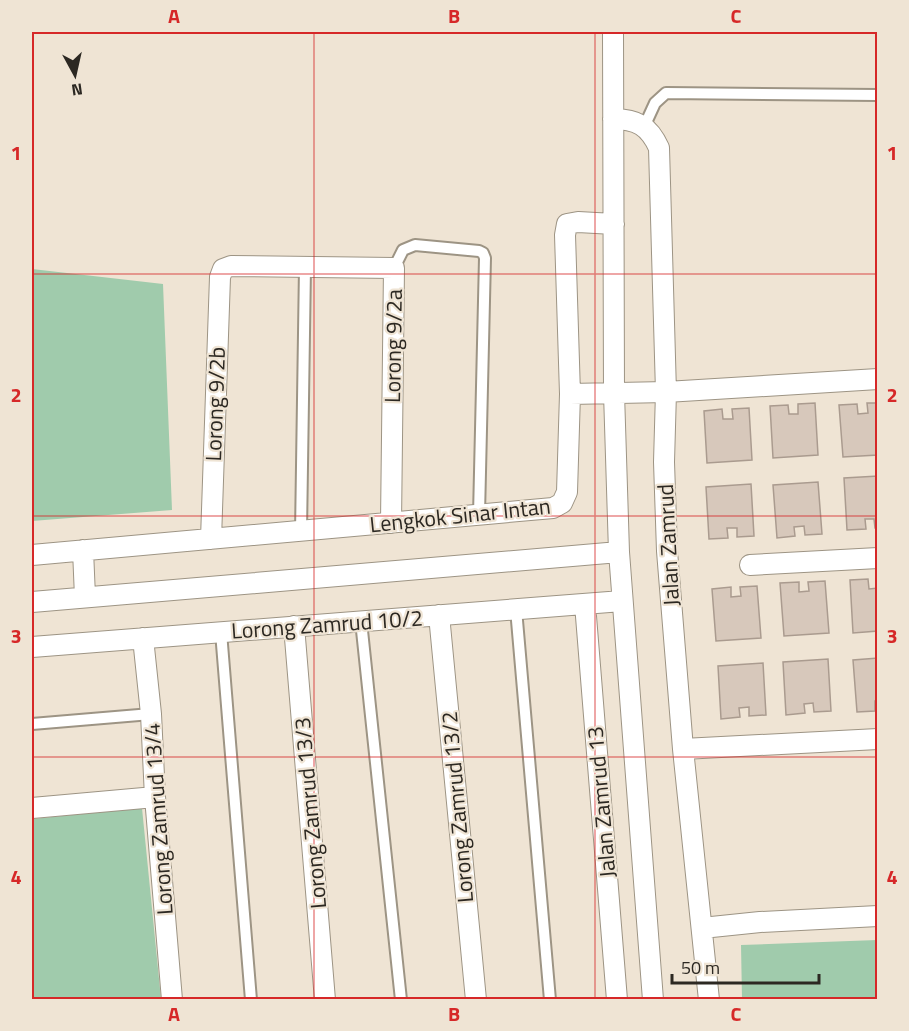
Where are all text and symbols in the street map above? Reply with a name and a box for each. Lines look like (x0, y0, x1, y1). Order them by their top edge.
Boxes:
text: A (168, 0, 180, 31)
text: B (448, 0, 460, 31)
text: C (731, 0, 742, 31)
north arrow (45, 45, 105, 105)
text: N (70, 77, 84, 103)
text: 1 (10, 137, 22, 168)
text: 1 (886, 137, 898, 168)
street label: Lorong 9/2a (375, 289, 411, 403)
street label: Lorong 9/2b (196, 346, 234, 462)
text: 2 (10, 379, 22, 410)
text: 2 (886, 379, 898, 410)
street label: Jalan Zamrud (648, 483, 688, 607)
street label: Lengkok Sinar Intan (368, 489, 552, 541)
street label: Lorong Zamrud 10/2 (230, 600, 424, 648)
text: 3 (10, 620, 22, 651)
text: 3 (886, 620, 898, 651)
street label: Lorong Zamrud 13/2 (432, 710, 482, 904)
street label: Lorong Zamrud 13/3 (285, 716, 335, 910)
street label: Lorong Zamrud 13/4 (134, 722, 182, 916)
street label: Jalan Zamrud 13 (577, 725, 625, 879)
text: 4 (10, 861, 22, 892)
text: 4 (886, 861, 898, 892)
scale bar (672, 947, 819, 985)
text: 50 m (681, 954, 720, 981)
text: A (168, 998, 180, 1029)
text: B (448, 998, 460, 1029)
text: C (731, 998, 742, 1029)

